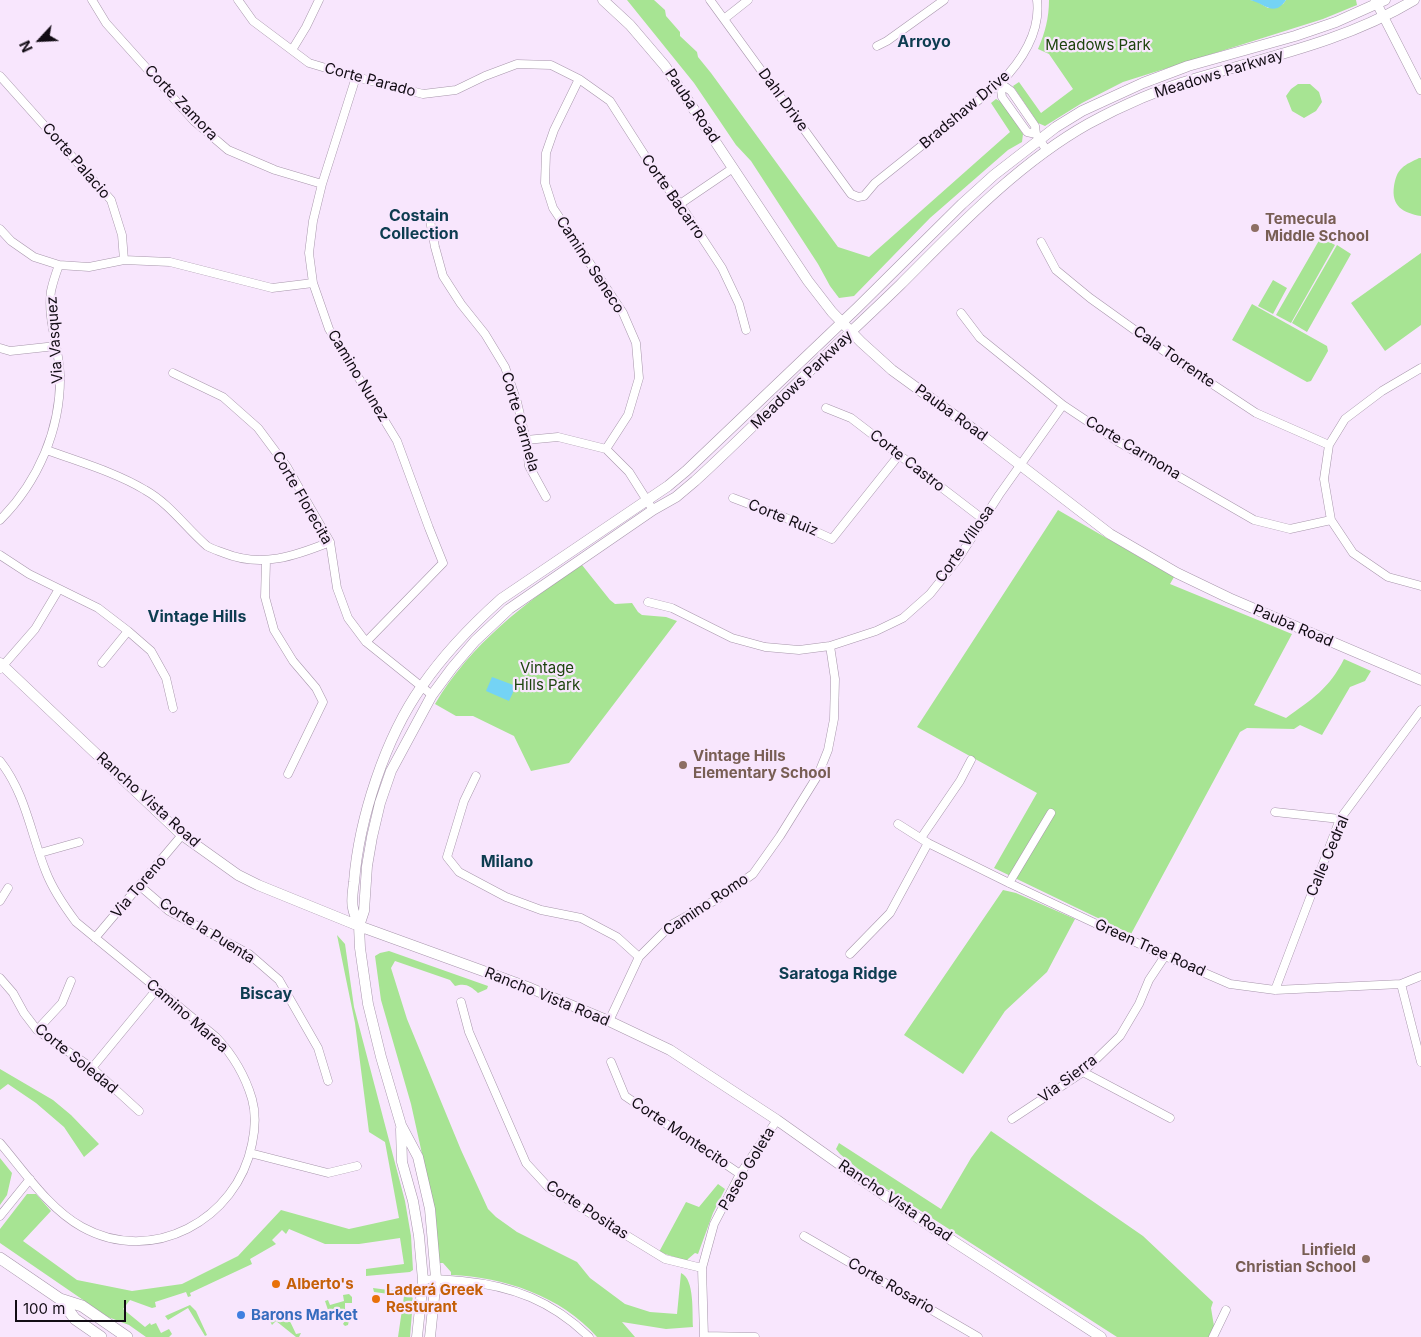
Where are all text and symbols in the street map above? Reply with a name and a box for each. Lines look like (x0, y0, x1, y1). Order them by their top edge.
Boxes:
north arrow (15, 15, 65, 65)
district label: Arroyo (897, 32, 951, 52)
park label: Meadows Park (1045, 36, 1151, 54)
text: N (16, 38, 36, 55)
street label: Meadows Parkway (1152, 46, 1286, 102)
street label: Corte Parado (322, 59, 418, 101)
street label: Corte Zamora (141, 62, 221, 144)
street label: Dahl Drive (754, 65, 812, 135)
street label: Pauba Road (661, 66, 723, 146)
street label: Bradshaw Drive (916, 67, 1014, 153)
street label: Corte Palacio (38, 119, 114, 203)
street label: Corte Bacarro (637, 151, 709, 243)
district label: Costain Collection (379, 206, 459, 244)
place label: Temecula Middle School (1265, 210, 1369, 245)
street label: Camino Seneco (552, 213, 628, 317)
marker: Temecula Middle School (1249, 222, 1261, 234)
street label: Via Vasquez (43, 296, 67, 384)
street label: Cala Torrente (1130, 322, 1218, 392)
street label: Camino Nunez (323, 327, 393, 425)
street label: Meadows Parkway (747, 327, 857, 433)
street label: Corte Carmela (497, 370, 543, 474)
street label: Pauba Road (911, 381, 991, 445)
street label: Corte Carmona (1082, 412, 1184, 484)
street label: Corte Castro (866, 426, 948, 496)
street label: Corte Florecita (268, 448, 336, 548)
street label: Corte Ruiz (745, 496, 821, 540)
street label: Corte Villosa (932, 502, 998, 586)
street label: Pauba Road (1250, 601, 1336, 651)
district label: Vintage Hills (148, 607, 246, 627)
park label: Vintage Hills Park (514, 659, 580, 694)
place label: Vintage Hills Elementary School (693, 747, 831, 782)
street label: Rancho Vista Road (92, 749, 204, 851)
marker: Vintage Hills Elementary School (677, 759, 689, 771)
street label: Calle Cedral (1303, 813, 1353, 899)
street label: Via Toreno (108, 852, 170, 922)
district label: Milano (481, 852, 533, 872)
street label: Camino Romo (660, 870, 752, 940)
street label: Corte la Puenta (156, 894, 258, 968)
street label: Green Tree Road (1092, 916, 1208, 980)
street label: Rancho Vista Road (482, 964, 612, 1030)
district label: Saratoga Ridge (779, 964, 897, 984)
street label: Camino Marea (142, 975, 232, 1057)
district label: Biscay (240, 984, 292, 1004)
street label: Corte Soledad (31, 1020, 121, 1098)
street label: Via Sierra (1035, 1051, 1101, 1107)
street label: Corte Montecito (628, 1094, 732, 1172)
street label: Paseo Goleta (715, 1124, 779, 1214)
street label: Rancho Vista Road (835, 1156, 955, 1246)
street label: Corte Positas (542, 1177, 632, 1243)
place label: Linfield Christian School (1235, 1241, 1356, 1276)
marker: Linfield Christian School (1360, 1253, 1372, 1265)
street label: Corte Rosario (845, 1254, 937, 1318)
place label: Alberto's (286, 1275, 354, 1293)
marker: Alberto's (270, 1278, 282, 1290)
place label: Laderá Greek Resturant (386, 1281, 483, 1316)
scale bar (18, 1290, 129, 1322)
marker: Laderá Greek Resturant (370, 1293, 382, 1305)
text: 100 m (23, 1299, 65, 1318)
place label: Barons Market (251, 1306, 358, 1324)
marker: Barons Market (235, 1309, 247, 1321)

